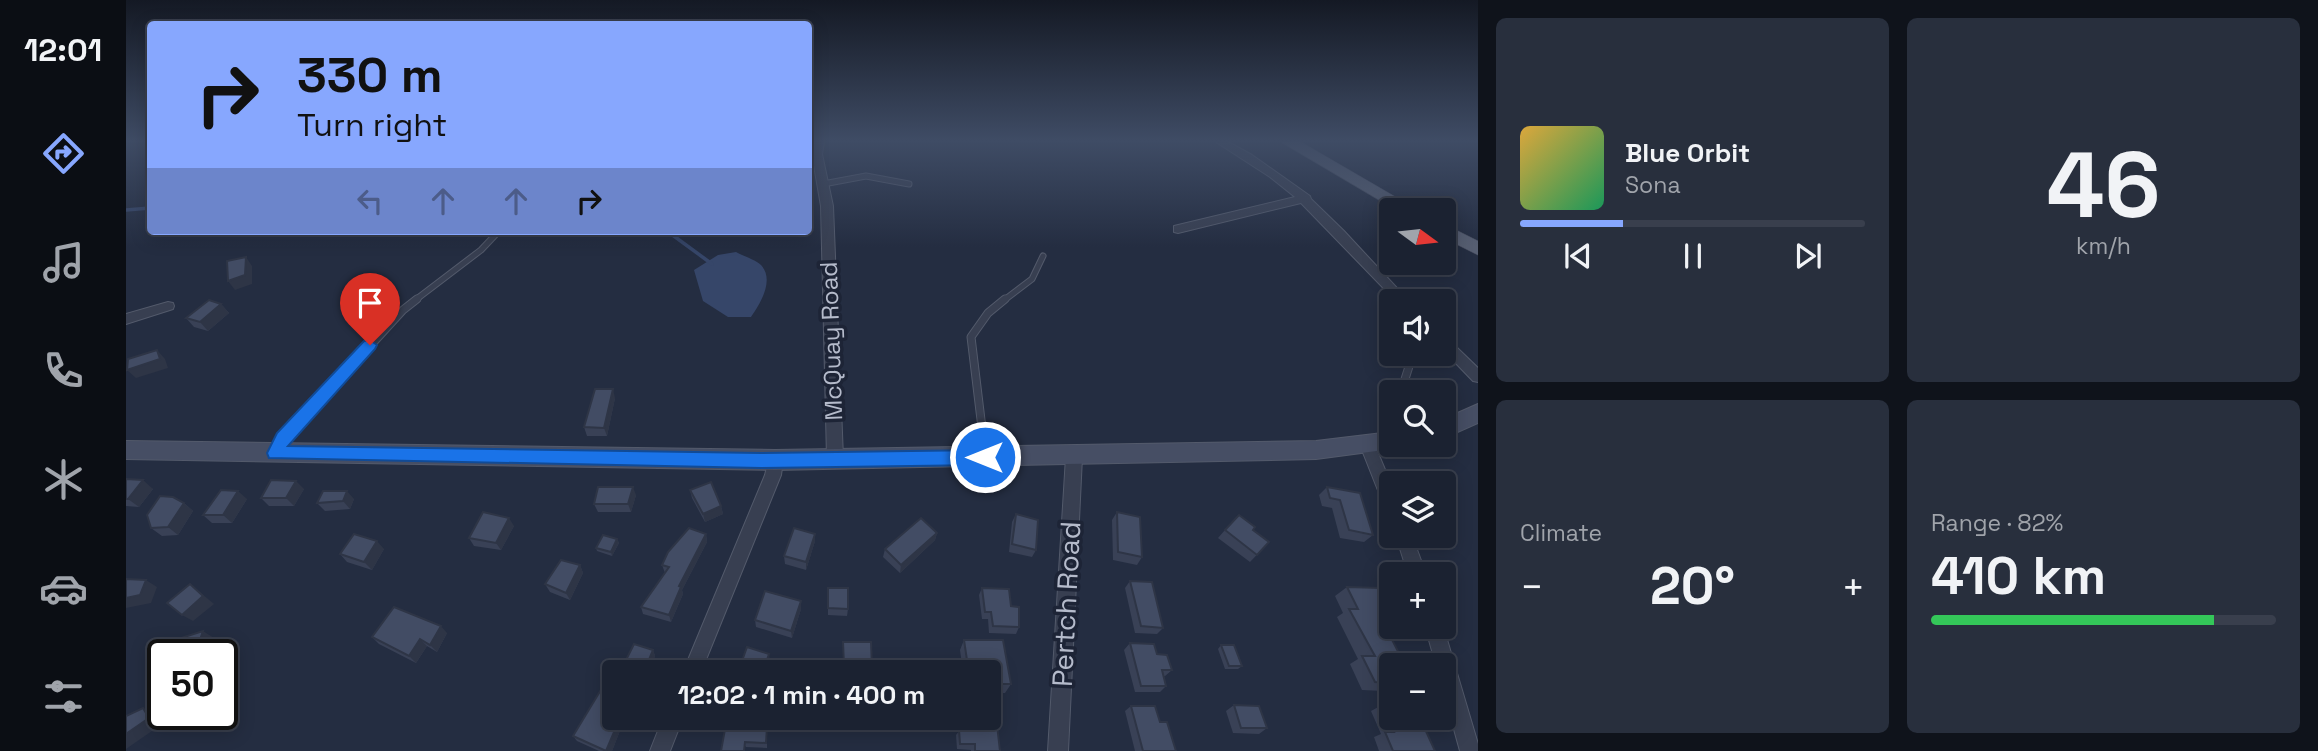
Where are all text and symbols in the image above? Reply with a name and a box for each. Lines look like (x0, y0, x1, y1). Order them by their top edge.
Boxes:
text: 12:01 (24, 30, 102, 70)
text: 330 m (297, 44, 443, 106)
icon: right (182, 49, 273, 140)
text: Turn right (297, 105, 447, 145)
text: 46 (2046, 127, 2161, 244)
icon: directions (39, 129, 88, 178)
text: Blue Orbit (1625, 136, 1750, 170)
text: Sona (1625, 170, 1681, 200)
icon: left (351, 182, 389, 220)
icon: ahead (424, 182, 462, 220)
icon: ahead (497, 182, 535, 220)
icon: right (570, 182, 608, 220)
north arrow (1379, 198, 1456, 275)
map controls (1379, 198, 1456, 730)
text: km/h (2076, 231, 2131, 261)
icon: previous (1559, 237, 1597, 275)
icon: pause (1674, 237, 1712, 275)
icon: next (1789, 237, 1827, 275)
icon: music (39, 238, 88, 287)
street label: McQuay Road (813, 261, 849, 421)
pin (340, 273, 400, 345)
icon: arrive (351, 284, 389, 322)
button: sound (1379, 289, 1456, 366)
icon: phone (39, 346, 88, 395)
button: search (1379, 380, 1456, 457)
position arrow (948, 420, 1022, 494)
icon: climate (39, 455, 88, 504)
button: layers (1379, 471, 1456, 548)
text: Range · 82% (1931, 508, 2063, 538)
text: Climate (1520, 518, 1602, 548)
street label: Pertch Road (1044, 520, 1088, 688)
text: 410 km (1931, 543, 2106, 609)
text: 20° (1650, 553, 1735, 619)
button: + (1379, 562, 1456, 639)
text: − (1520, 563, 1544, 611)
text: + (1841, 563, 1865, 611)
icon: car (39, 564, 88, 613)
speed limit sign: 50 (147, 639, 238, 730)
button: − (1379, 653, 1456, 730)
icon: filters (39, 672, 88, 721)
text: 12:02 · 1 min · 400 m (678, 678, 925, 712)

